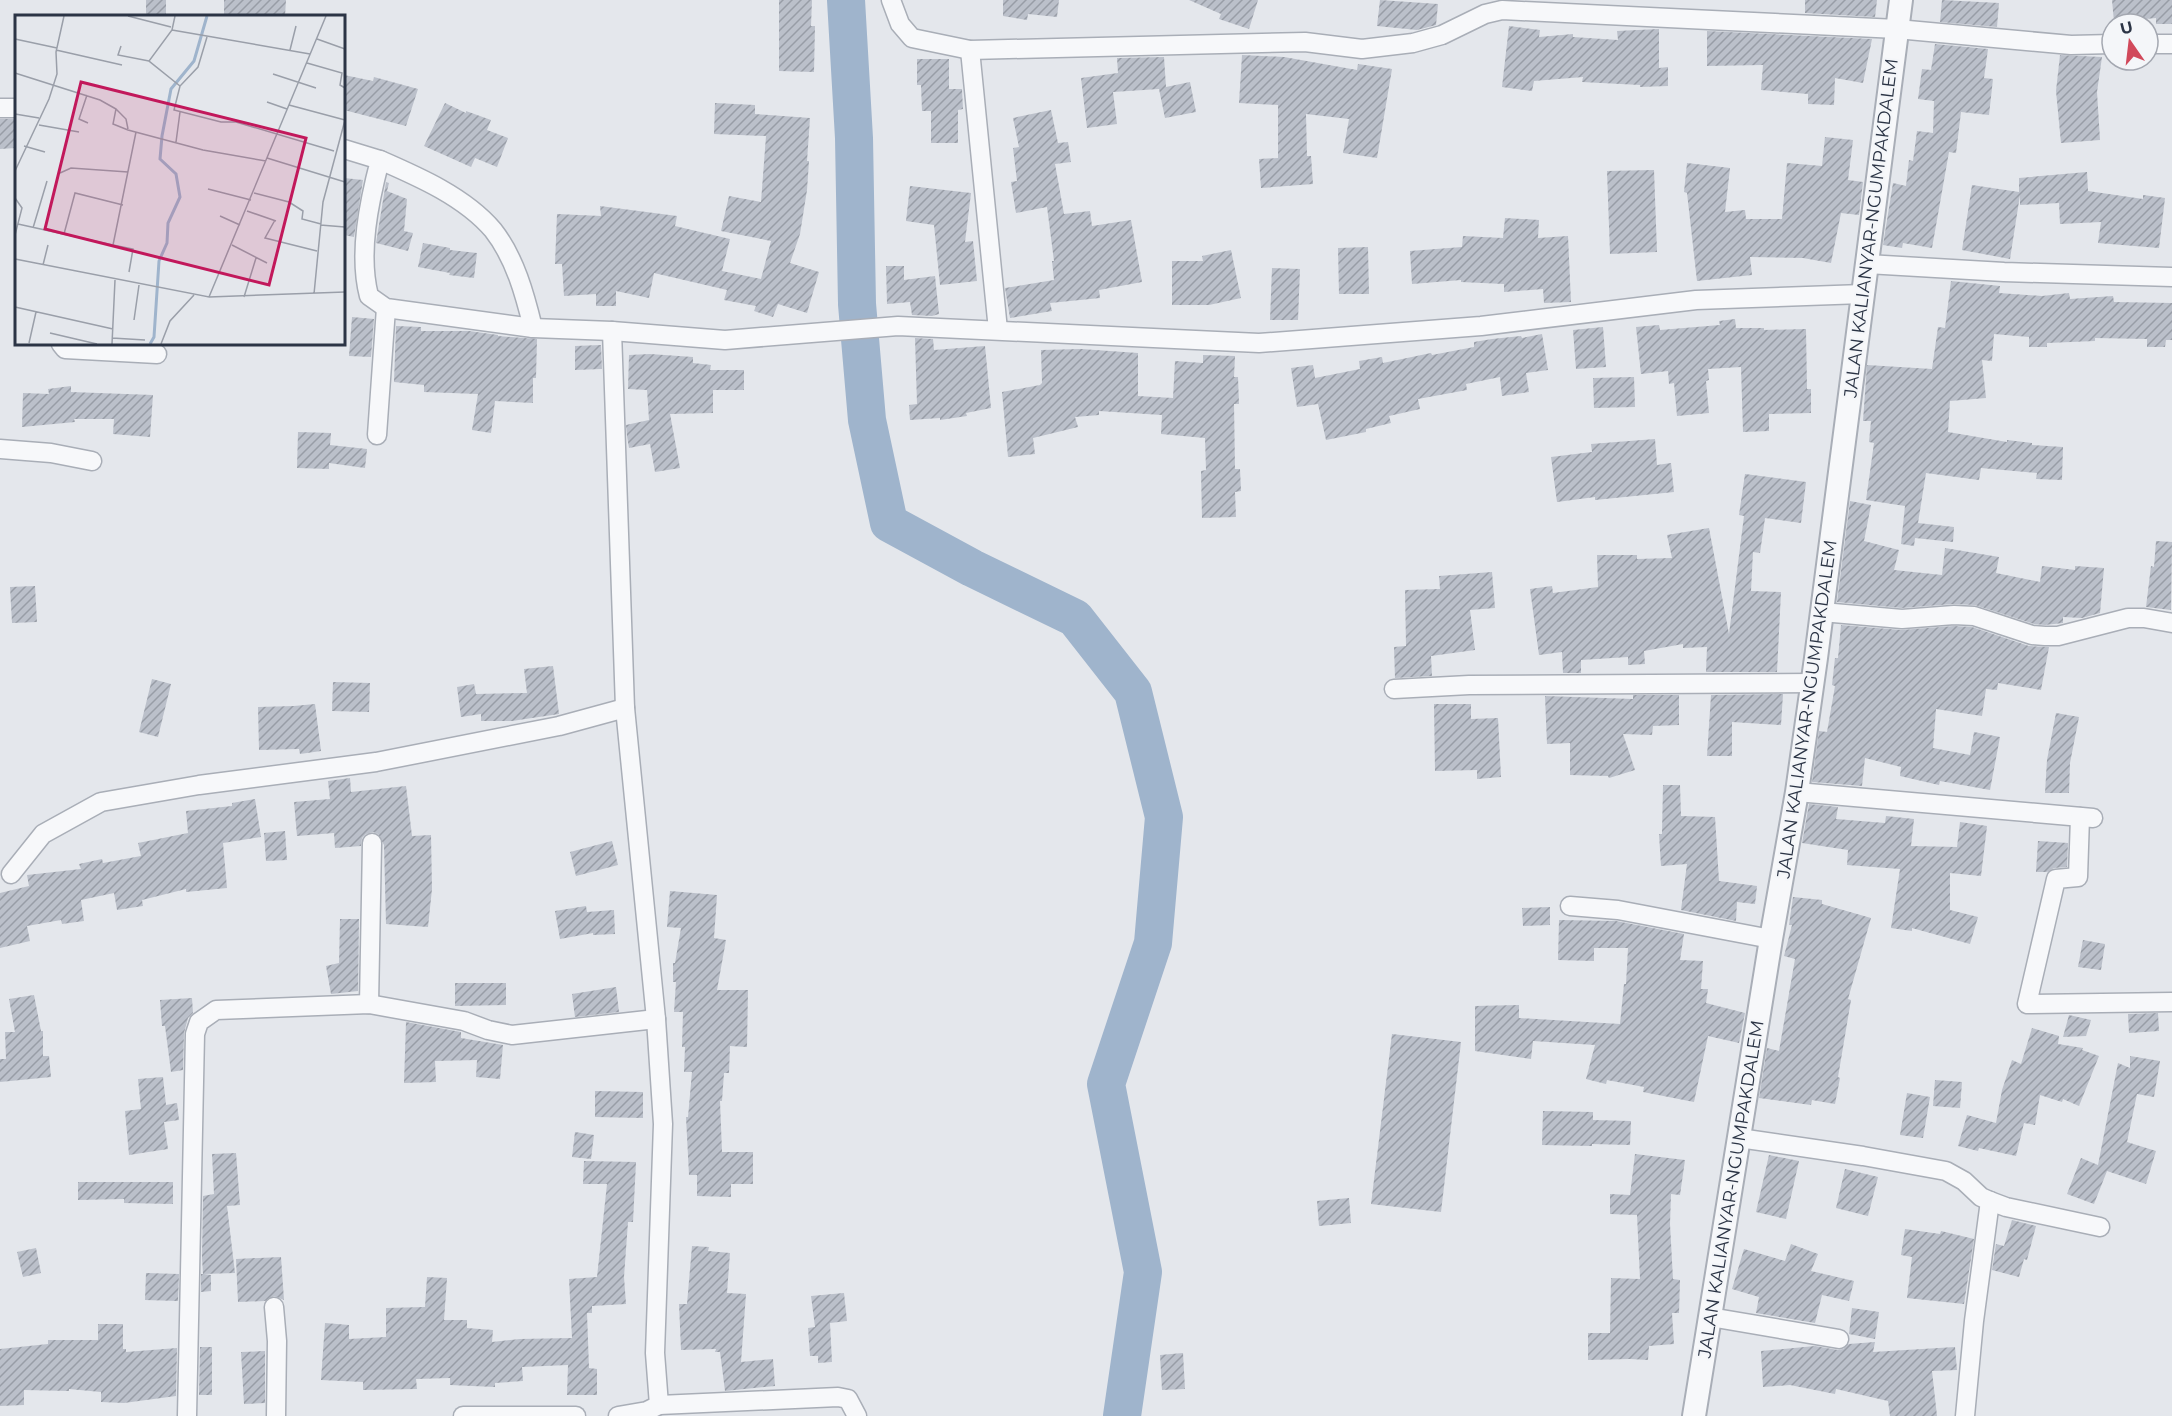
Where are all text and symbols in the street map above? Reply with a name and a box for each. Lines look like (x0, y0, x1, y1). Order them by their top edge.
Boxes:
north arrow (2100, 12, 2160, 72)
inset map (15, 15, 345, 345)
text: U (2118, 17, 2135, 39)
street label: JALAN KALIANYAR-NGUMPAKDALEM (1839, 57, 1903, 400)
street label: JALAN KALIANYAR-NGUMPAKDALEM (1772, 538, 1842, 881)
street label: JALAN KALIANYAR-NGUMPAKDALEM (1693, 1019, 1769, 1360)

